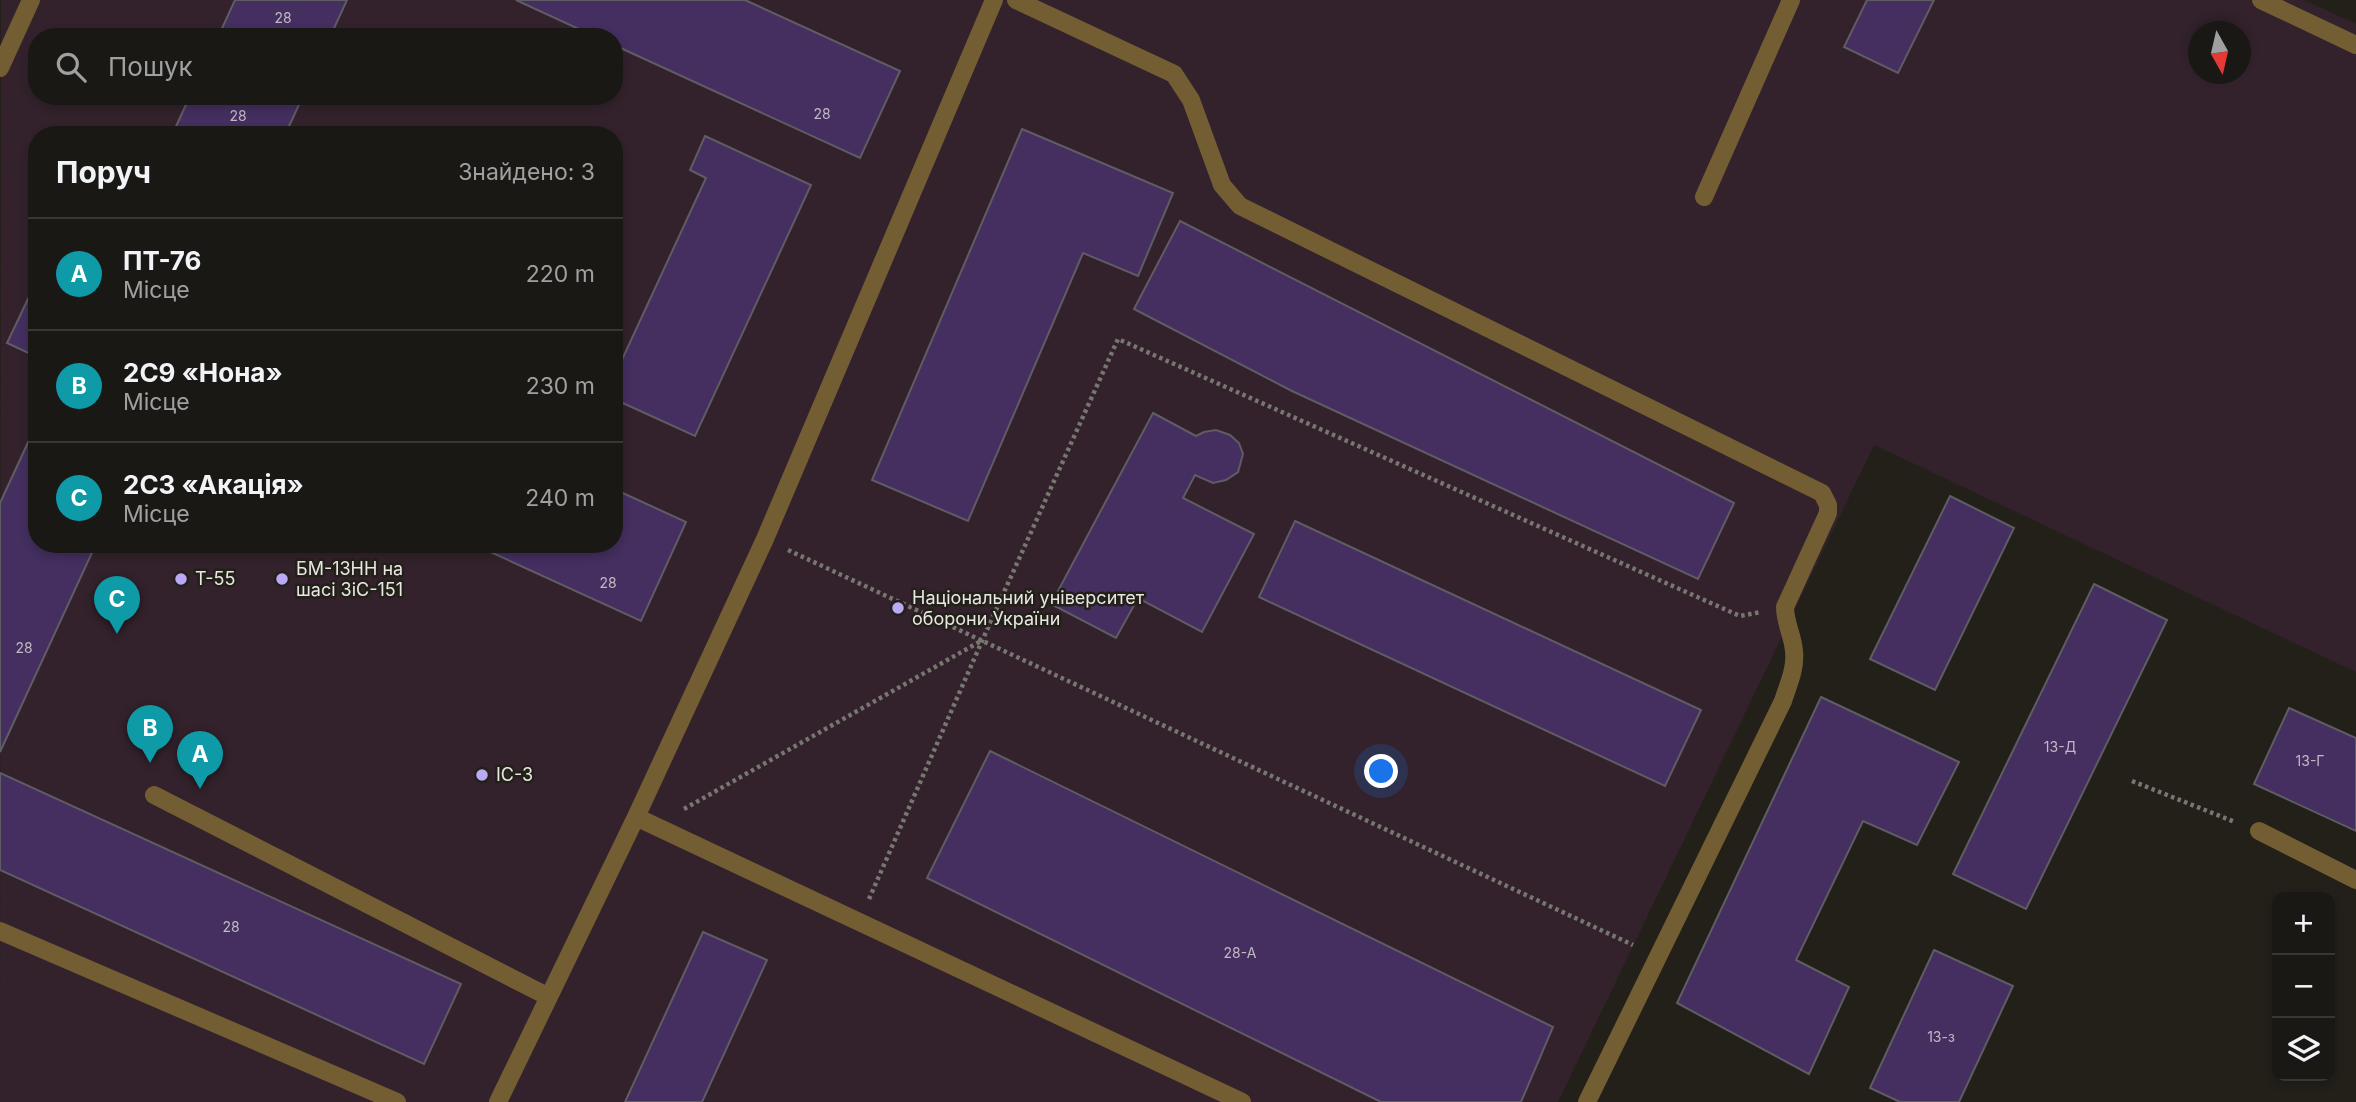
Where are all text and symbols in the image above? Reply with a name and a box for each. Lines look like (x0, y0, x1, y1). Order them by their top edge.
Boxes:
house number: 28 (274, 9, 292, 26)
north arrow (2188, 21, 2251, 84)
search box (28, 28, 623, 105)
icon: search (52, 48, 90, 86)
text: Пошук (108, 51, 193, 82)
house number: 28 (813, 105, 831, 122)
house number: 28 (229, 107, 247, 124)
text: Поруч (56, 154, 151, 190)
text: Знайдено: 3 (458, 158, 595, 186)
text: ПТ-76 (123, 245, 201, 276)
text: A (70, 260, 88, 288)
text: 220 m (526, 260, 595, 288)
text: Місце (123, 276, 190, 304)
text: 2С9 «Нона» (123, 357, 283, 388)
text: B (71, 372, 87, 400)
text: 230 m (526, 372, 595, 400)
text: Місце (123, 388, 190, 416)
text: 2С3 «Акація» (123, 469, 304, 500)
text: C (70, 484, 88, 512)
text: 240 m (525, 484, 595, 512)
text: Місце (123, 500, 190, 528)
place label: БМ-13НН на шасі ЗіС-151 (296, 558, 403, 600)
place label: Т-55 (195, 568, 235, 589)
marker: Т-55 (173, 571, 189, 587)
marker: БМ-13НН на шасі ЗіС-151 (274, 571, 290, 587)
house number: 28 (599, 574, 617, 591)
pin: C (94, 576, 140, 634)
place label: Національний університет оборони України (912, 587, 1145, 629)
marker: Національний університет оборони України (890, 600, 906, 616)
house number: 28 (15, 639, 33, 656)
pin: B (127, 705, 173, 763)
pin: A (177, 731, 223, 789)
house number: 13-Д (2044, 738, 2076, 755)
house number: 13-Г (2296, 752, 2324, 769)
your location (1364, 754, 1398, 788)
place label: ІС-3 (496, 764, 533, 785)
marker: ІС-3 (474, 767, 490, 783)
map controls (2272, 892, 2335, 1081)
button: + (2272, 892, 2335, 955)
house number: 28 (222, 918, 240, 935)
house number: 28-А (1224, 944, 1257, 961)
button: − (2272, 955, 2335, 1018)
button: layers (2272, 1018, 2335, 1081)
house number: 13-з (1927, 1028, 1955, 1045)

